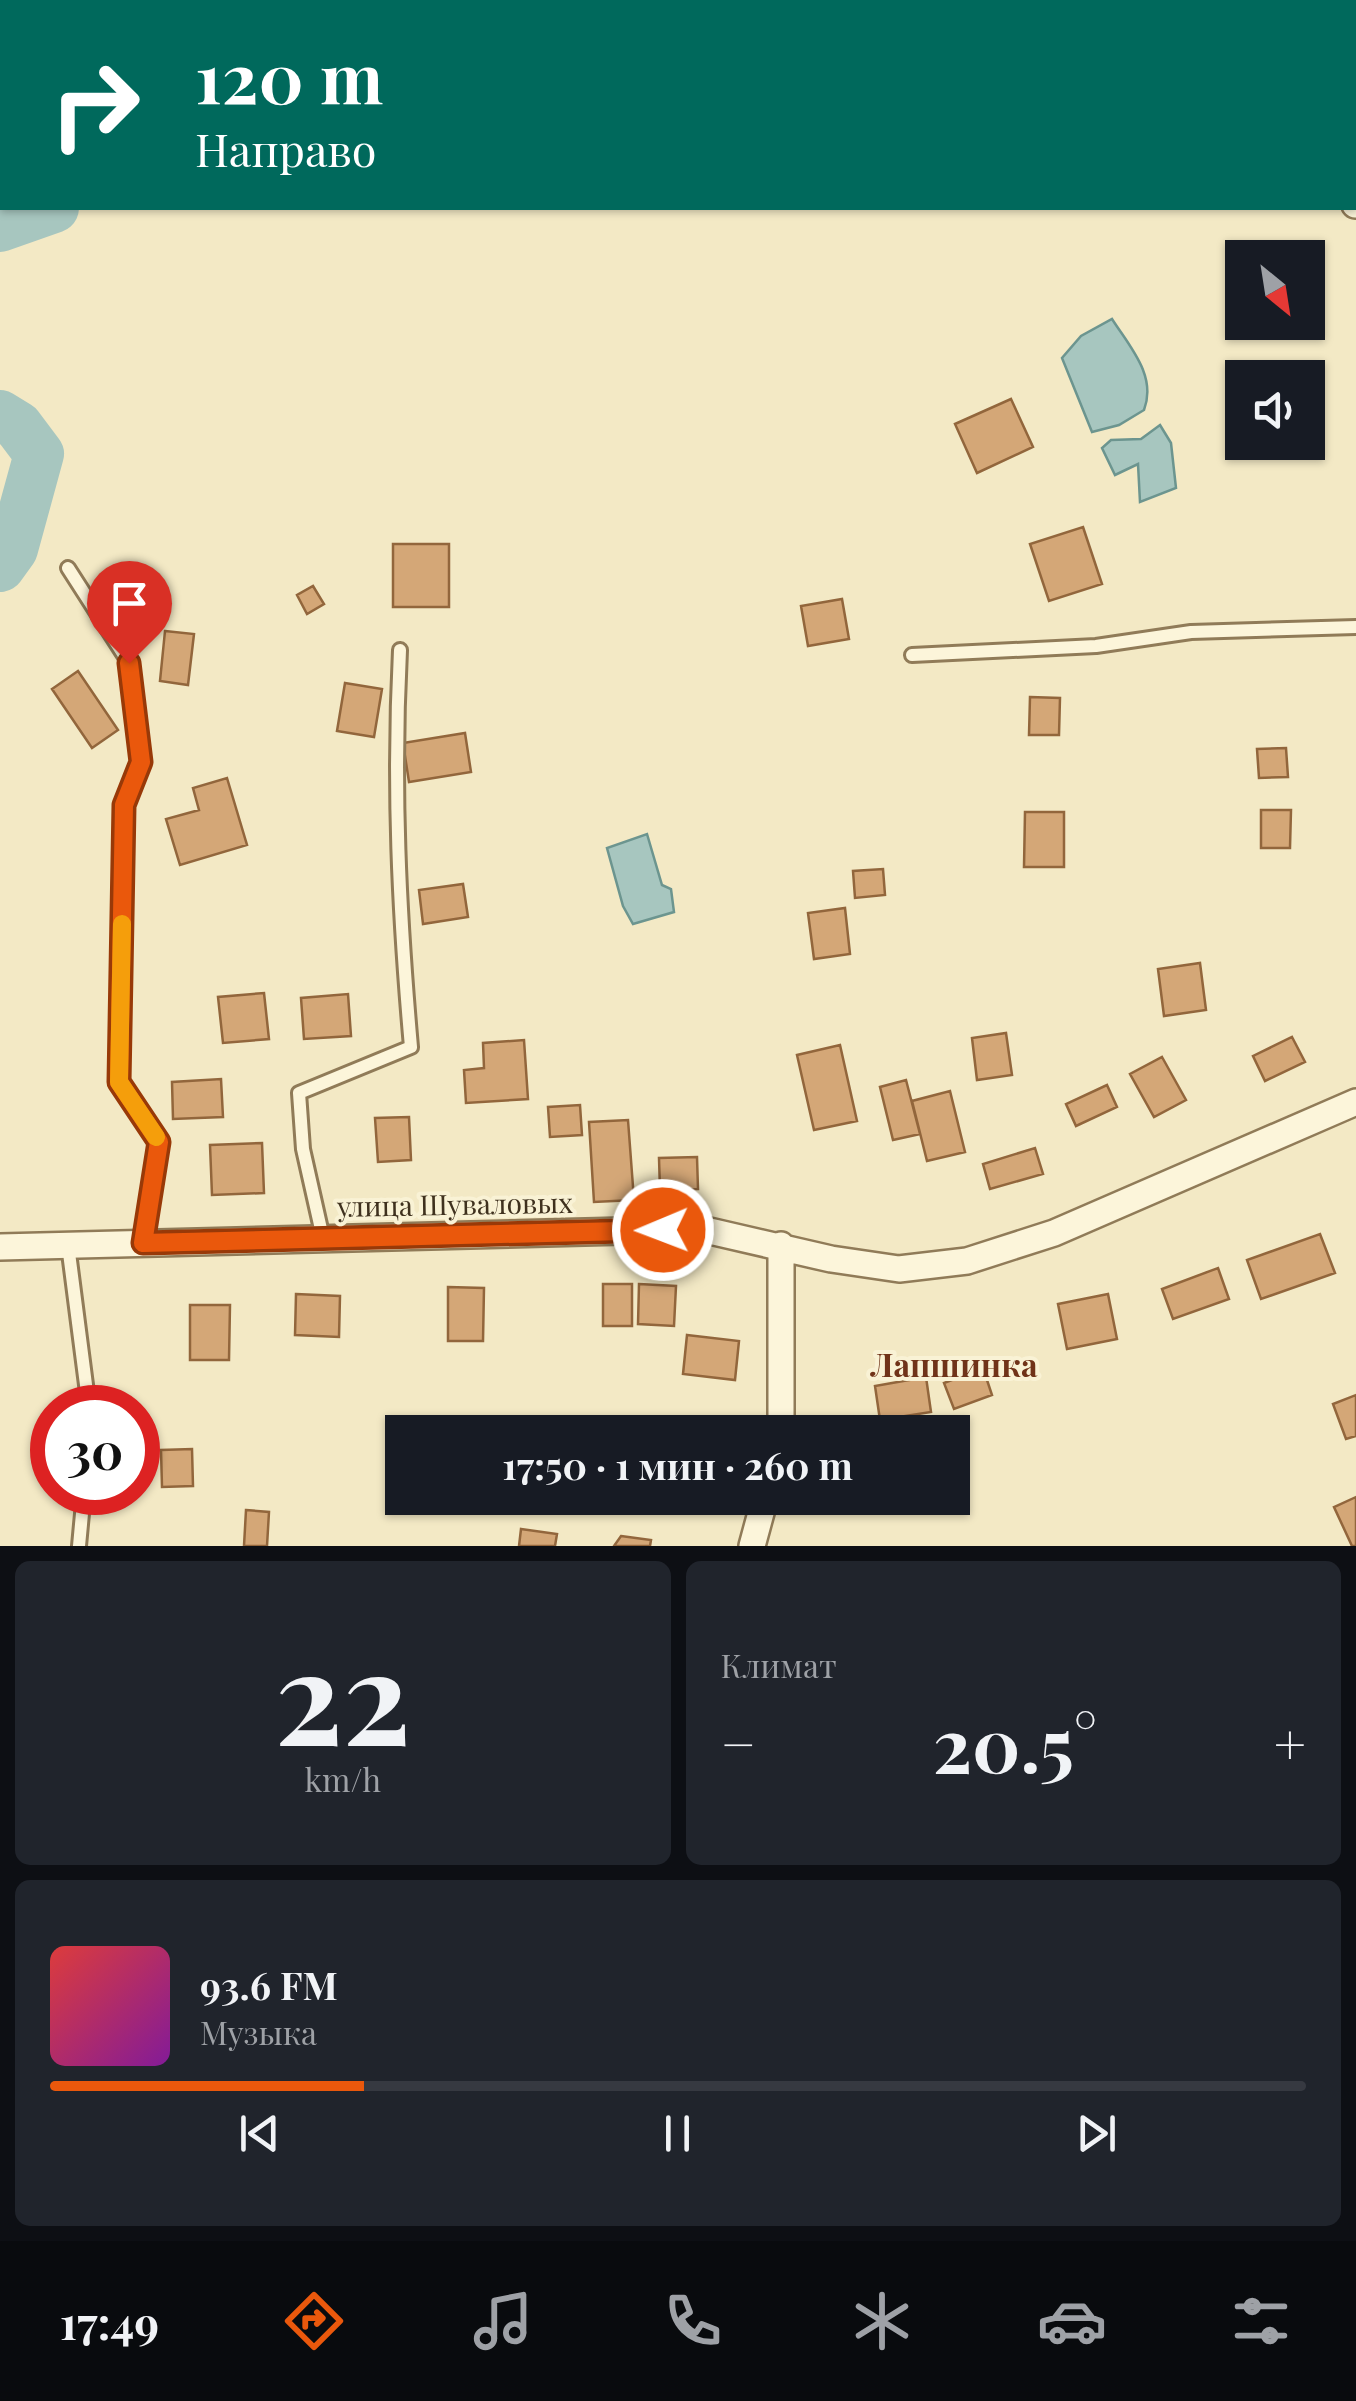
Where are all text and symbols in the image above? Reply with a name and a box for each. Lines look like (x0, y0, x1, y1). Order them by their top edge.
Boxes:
text: 120 m (195, 28, 383, 122)
icon: right (30, 40, 160, 170)
text: Направо (195, 118, 377, 178)
north arrow (1225, 240, 1325, 340)
map controls (1225, 240, 1325, 460)
button: sound (1225, 360, 1325, 460)
pin (87, 561, 172, 664)
icon: arrive (102, 576, 157, 631)
position arrow (611, 1178, 715, 1282)
street label: улица Шуваловых (336, 1183, 574, 1224)
district label: Лапшинка (870, 1342, 1038, 1385)
speed limit sign: 30 (30, 1385, 160, 1515)
text: 17:50 · 1 мин · 260 m (502, 1439, 853, 1490)
text: 22 (275, 1605, 411, 1779)
text: Климат (721, 1643, 837, 1686)
text: 20.5° (933, 1692, 1097, 1792)
text: − (721, 1705, 756, 1779)
text: + (1274, 1705, 1306, 1779)
text: km/h (304, 1757, 381, 1800)
text: 93.6 FM (200, 1959, 338, 2010)
text: Музыка (200, 2010, 317, 2053)
icon: previous (232, 2106, 287, 2161)
icon: pause (650, 2106, 705, 2161)
icon: next (1069, 2106, 1124, 2161)
icon: directions (279, 2286, 349, 2356)
icon: music (468, 2286, 538, 2356)
icon: phone (658, 2286, 728, 2356)
icon: climate (847, 2286, 917, 2356)
icon: car (1037, 2286, 1107, 2356)
icon: filters (1226, 2286, 1296, 2356)
text: 17:49 (60, 2291, 159, 2351)

